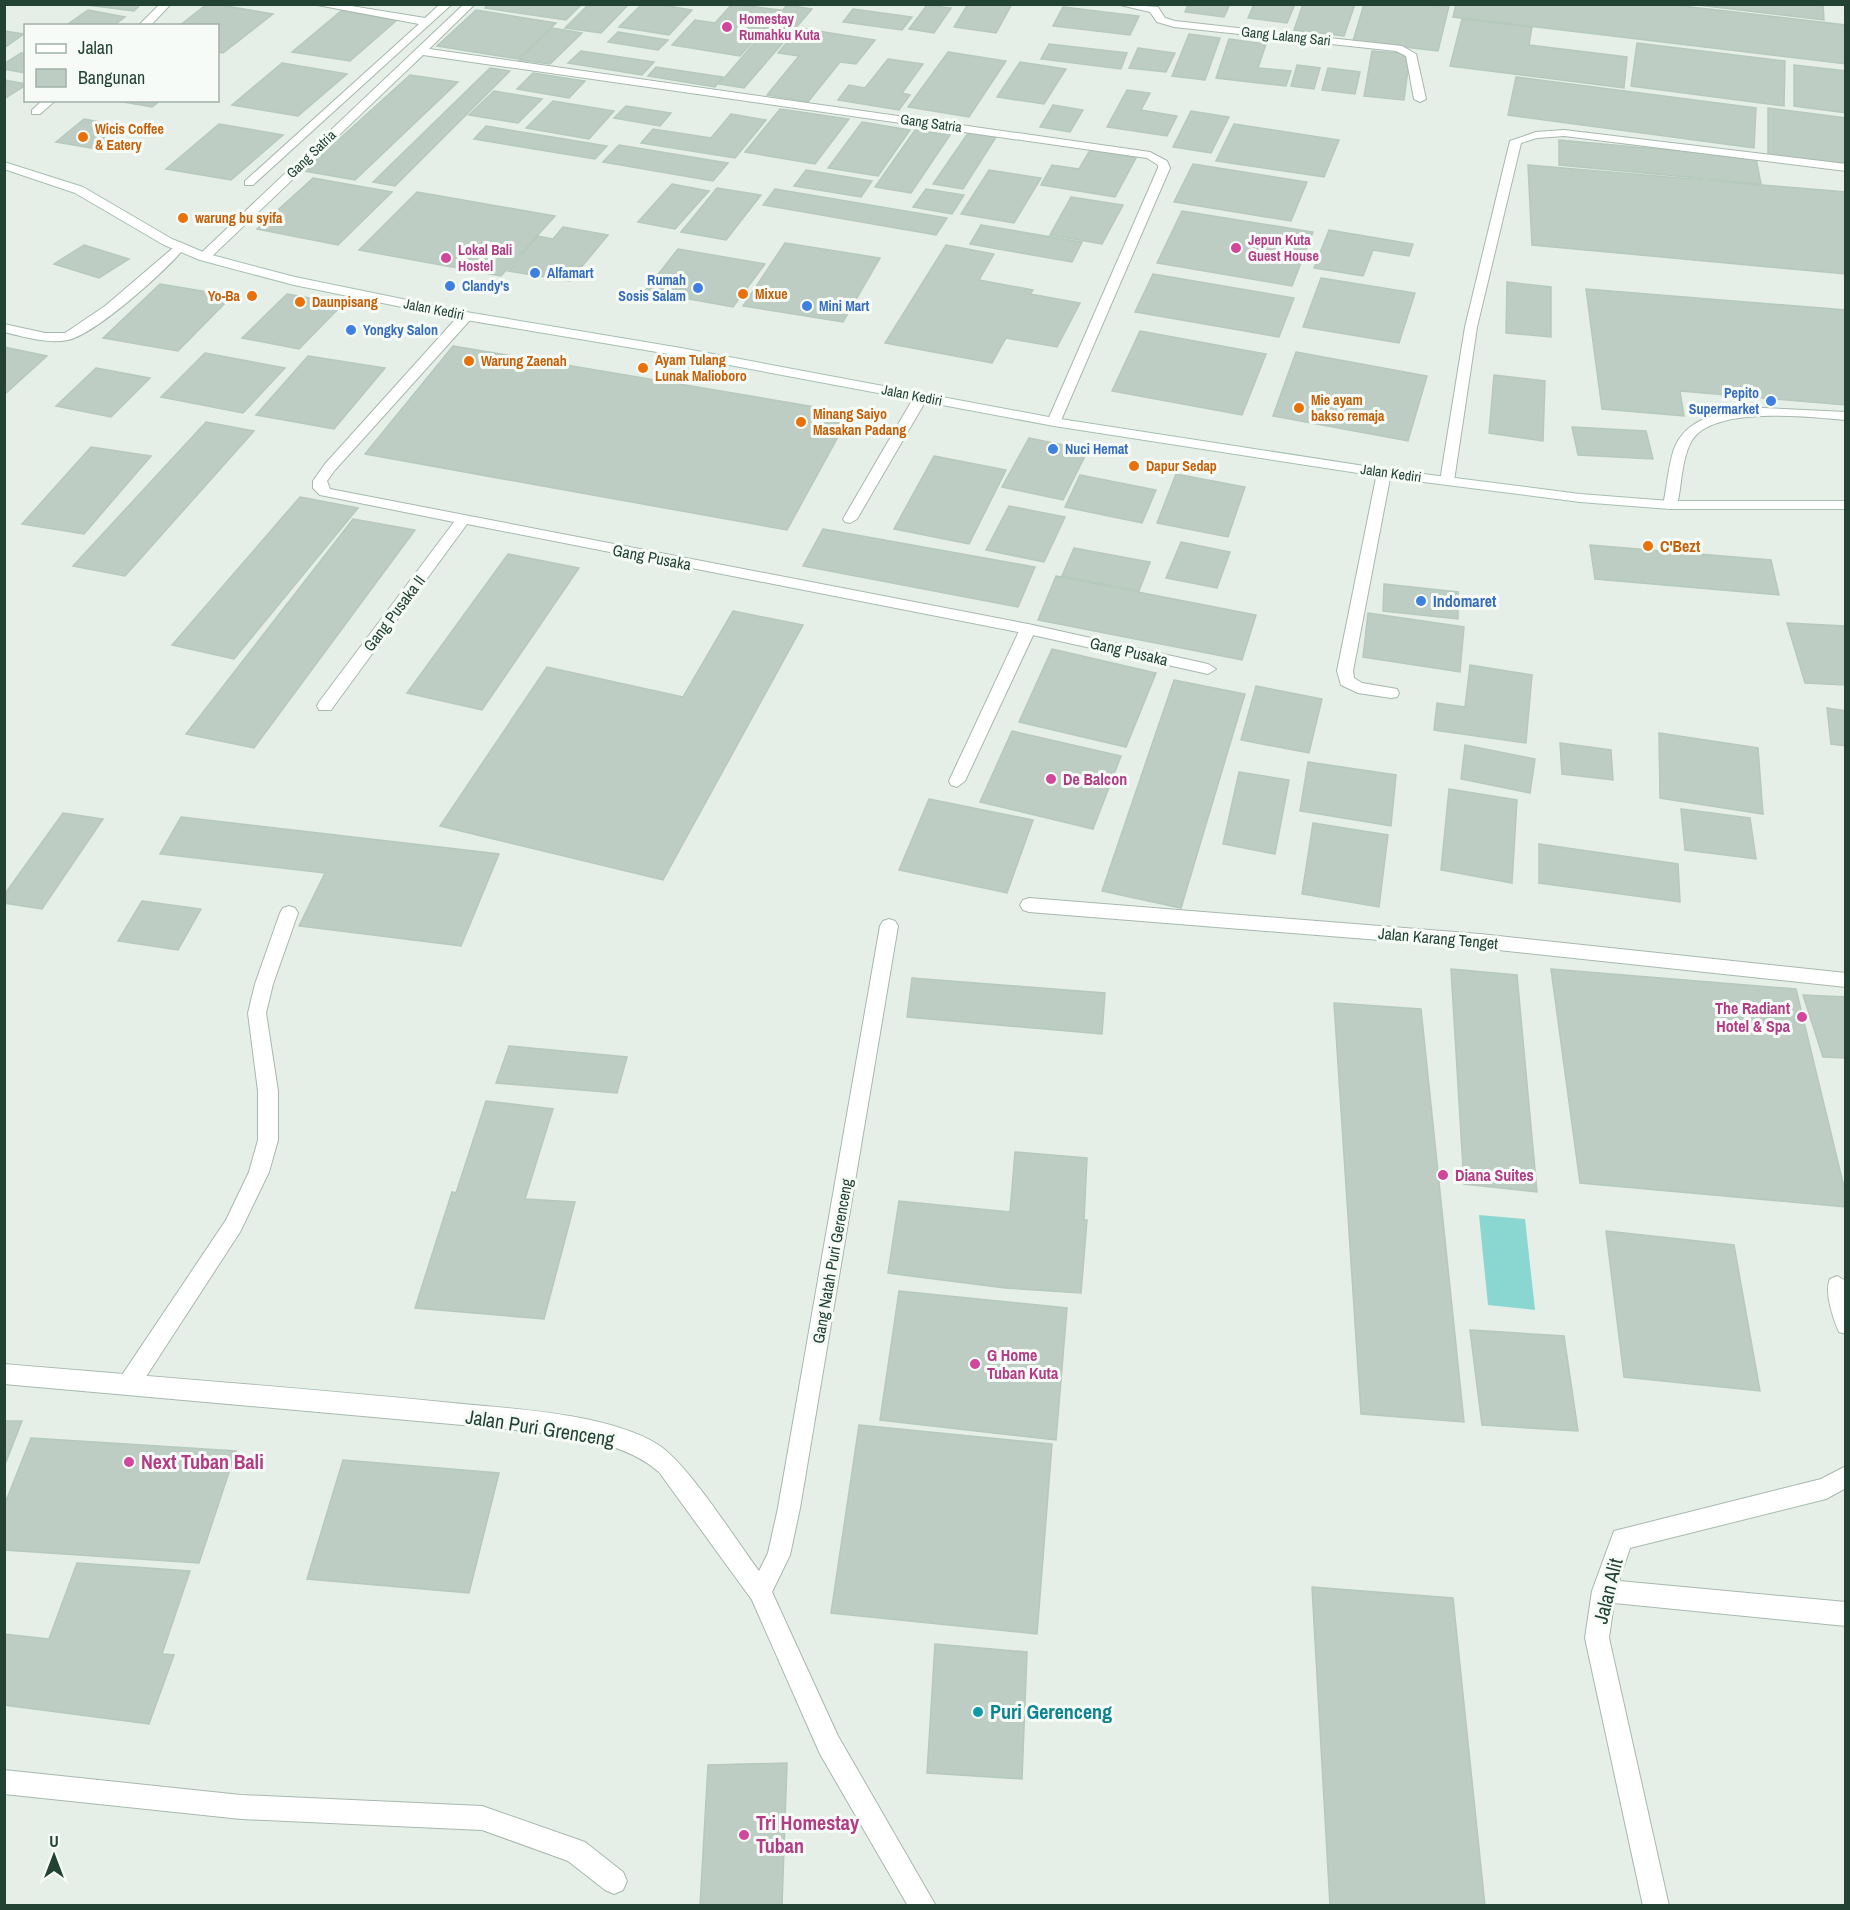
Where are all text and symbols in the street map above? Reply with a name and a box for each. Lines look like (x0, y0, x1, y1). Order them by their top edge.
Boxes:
place label: Homestay Rumahku Kuta (739, 10, 821, 44)
marker: Homestay Rumahku Kuta (720, 20, 734, 34)
street label: Gang Lalang Sari (1240, 22, 1332, 50)
legend (24, 24, 219, 102)
text: Jalan (78, 35, 113, 60)
text: Bangunan (78, 65, 145, 90)
street label: Gang Satria (899, 110, 964, 136)
place label: Wicis Coffee & Eatery (95, 120, 164, 154)
street label: Gang Satria (282, 126, 340, 182)
marker: Wicis Coffee & Eatery (76, 130, 90, 144)
place label: warung bu syifa (195, 209, 283, 227)
marker: warung bu syifa (176, 211, 190, 225)
place label: Jepun Kuta Guest House (1248, 231, 1319, 265)
place label: Lokal Bali Hostel (458, 241, 512, 275)
marker: Jepun Kuta Guest House (1229, 241, 1243, 255)
marker: Lokal Bali Hostel (439, 251, 453, 265)
place label: Alfamart (547, 264, 594, 282)
marker: Alfamart (528, 266, 542, 280)
place label: Rumah Sosis Salam (618, 271, 686, 305)
place label: Clandy's (462, 277, 509, 295)
marker: Clandy's (443, 279, 457, 293)
marker: Rumah Sosis Salam (691, 281, 705, 295)
place label: Mixue (755, 285, 788, 303)
place label: Yo-Ba (208, 287, 241, 305)
marker: Mixue (736, 287, 750, 301)
marker: Yo-Ba (245, 289, 259, 303)
place label: Daunpisang (312, 293, 378, 311)
street label: Jalan Kediri (402, 294, 466, 324)
marker: Daunpisang (293, 295, 307, 309)
place label: Mini Mart (819, 297, 870, 315)
marker: Mini Mart (800, 299, 814, 313)
place label: Yongky Salon (363, 321, 438, 339)
marker: Yongky Salon (344, 323, 358, 337)
place label: Ayam Tulang Lunak Malioboro (655, 351, 747, 385)
place label: Warung Zaenah (481, 352, 567, 370)
marker: Warung Zaenah (462, 354, 476, 368)
marker: Ayam Tulang Lunak Malioboro (636, 361, 650, 375)
street label: Jalan Kediri (880, 380, 944, 410)
place label: Pepito Supermarket (1689, 384, 1759, 418)
place label: Mie ayam bakso remaja (1311, 391, 1385, 425)
marker: Pepito Supermarket (1764, 394, 1778, 408)
marker: Mie ayam bakso remaja (1292, 401, 1306, 415)
place label: Minang Saiyo Masakan Padang (813, 405, 906, 439)
marker: Minang Saiyo Masakan Padang (794, 415, 808, 429)
place label: Nuci Hemat (1065, 440, 1128, 458)
marker: Nuci Hemat (1046, 442, 1060, 456)
place label: Dapur Sedap (1146, 457, 1217, 475)
marker: Dapur Sedap (1127, 459, 1141, 473)
street label: Jalan Kediri (1359, 460, 1423, 486)
place label: C'Bezt (1660, 535, 1701, 557)
street label: Gang Pusaka (611, 539, 694, 576)
marker: C'Bezt (1641, 539, 1655, 553)
street label: Gang Pusaka II (358, 570, 430, 656)
place label: Indomaret (1433, 590, 1497, 612)
marker: Indomaret (1414, 594, 1428, 608)
street label: Gang Pusaka (1088, 631, 1171, 671)
place label: De Balcon (1063, 768, 1127, 790)
marker: De Balcon (1044, 772, 1058, 786)
street label: Jalan Karang Tenget (1377, 922, 1499, 954)
place label: The Radiant Hotel & Spa (1715, 997, 1791, 1037)
marker: The Radiant Hotel & Spa (1795, 1010, 1809, 1024)
place label: Diana Suites (1455, 1164, 1534, 1186)
marker: Diana Suites (1436, 1168, 1450, 1182)
street label: Gang Natah Puri Gerenceng (807, 1176, 857, 1345)
place label: G Home Tuban Kuta (987, 1344, 1059, 1384)
marker: G Home Tuban Kuta (968, 1357, 982, 1371)
street label: Jalan Puri Grenceng (464, 1402, 616, 1453)
place label: Next Tuban Bali (141, 1448, 264, 1475)
marker: Next Tuban Bali (122, 1455, 136, 1469)
street label: Jalan Alit (1586, 1555, 1629, 1626)
place label: Puri Gerenceng (990, 1698, 1112, 1725)
marker: Puri Gerenceng (971, 1705, 985, 1719)
place label: Tri Homestay Tuban (756, 1809, 860, 1859)
north arrow (24, 1826, 84, 1886)
marker: Tri Homestay Tuban (737, 1828, 751, 1842)
text: U (49, 1830, 59, 1852)

